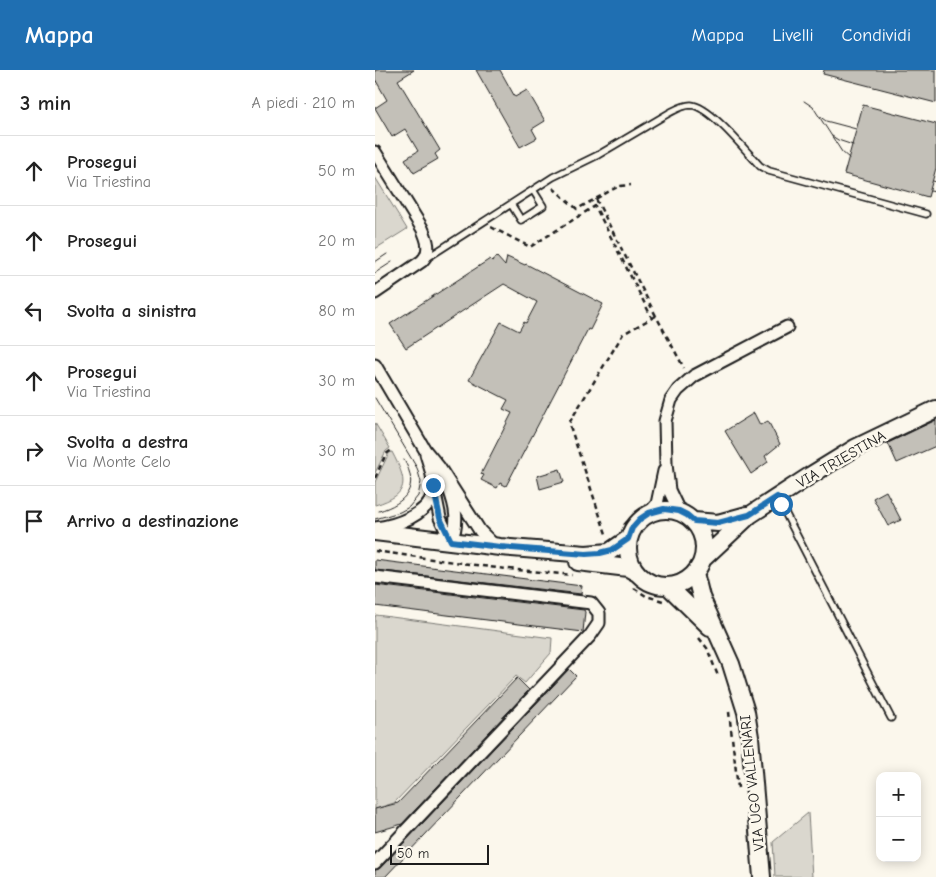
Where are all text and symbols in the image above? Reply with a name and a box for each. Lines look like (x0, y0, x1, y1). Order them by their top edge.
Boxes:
text: Mappa (25, 21, 94, 49)
text: Mappa (692, 25, 744, 46)
text: Livelli (772, 25, 814, 46)
text: Condividi (842, 25, 911, 46)
text: 3 min (20, 91, 71, 115)
text: A piedi · 210 m (252, 94, 355, 112)
text: Prosegui (67, 151, 137, 173)
icon: ahead (20, 157, 48, 185)
text: 50 m (318, 162, 355, 180)
text: Via Triestina (67, 173, 151, 191)
icon: ahead (20, 227, 48, 255)
text: Prosegui (67, 230, 137, 252)
text: 20 m (318, 232, 355, 250)
icon: left (20, 297, 48, 325)
text: Svolta a sinistra (67, 300, 197, 322)
text: 80 m (318, 302, 355, 320)
text: Prosegui (67, 361, 137, 383)
icon: ahead (20, 367, 48, 395)
text: 30 m (319, 372, 355, 390)
text: Via Triestina (67, 383, 151, 401)
street label: VIA TRIESTINA (793, 426, 889, 492)
text: Svolta a destra (67, 431, 188, 453)
icon: right (20, 437, 48, 465)
text: 30 m (319, 442, 355, 460)
text: Via Monte Celo (67, 453, 171, 471)
route end (422, 474, 445, 497)
route start (770, 493, 793, 516)
icon: arrive (20, 507, 48, 535)
text: Arrivo a destinazione (67, 510, 239, 532)
street label: VIA UGO VALLENARI (736, 714, 768, 852)
map controls (876, 772, 921, 862)
button: + (876, 772, 921, 817)
button: − (876, 817, 921, 862)
scale bar (390, 842, 489, 865)
text: 50 m (397, 845, 429, 862)

